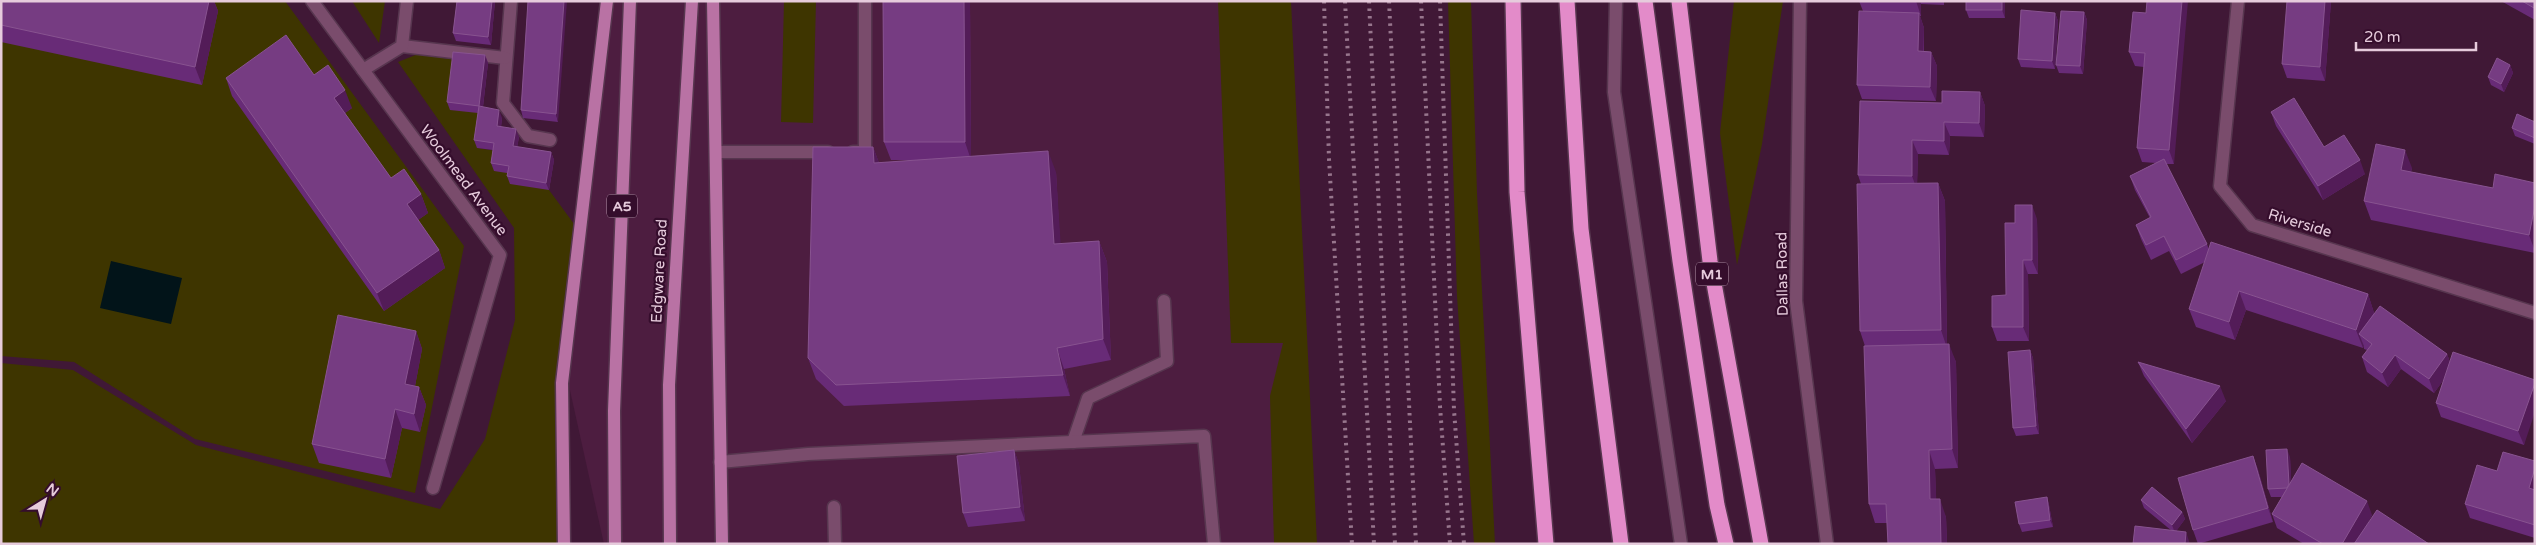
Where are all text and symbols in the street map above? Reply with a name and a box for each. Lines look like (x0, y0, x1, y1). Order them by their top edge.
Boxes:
scale bar (2356, 20, 2476, 52)
text: 20 m (2364, 28, 2401, 46)
street label: Woolmead Avenue (416, 121, 512, 239)
road number: A5 (607, 195, 637, 218)
street label: Riverside (2266, 205, 2334, 241)
street label: Edgware Road (647, 219, 671, 323)
street label: Dallas Road (1772, 232, 1792, 316)
road number: M1 (1696, 262, 1728, 286)
north arrow (20, 475, 70, 525)
text: N (43, 480, 62, 500)

